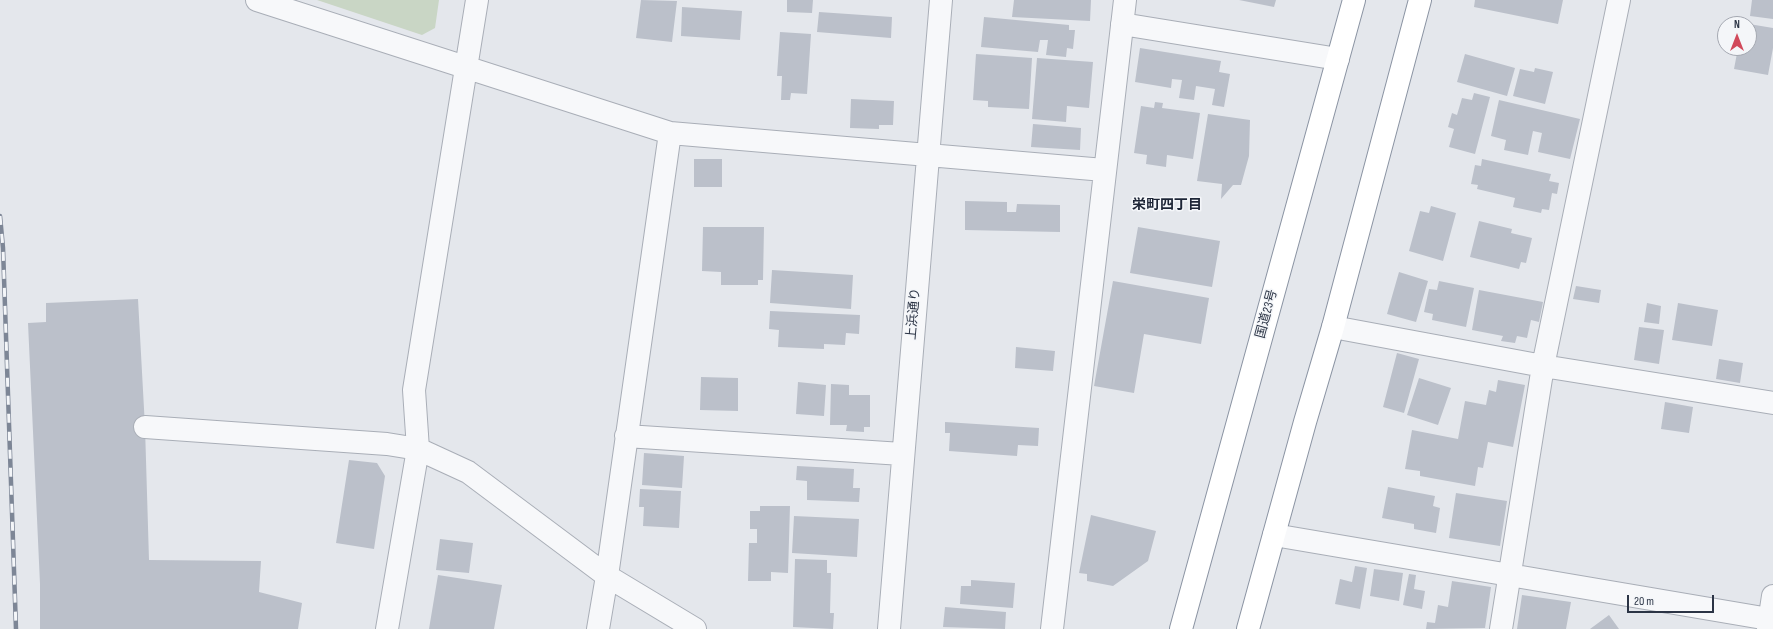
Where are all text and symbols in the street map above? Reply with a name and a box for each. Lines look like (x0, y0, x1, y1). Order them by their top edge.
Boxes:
north arrow (1717, 16, 1757, 56)
text: N (1734, 18, 1740, 31)
district label: 栄町四丁目 (1132, 197, 1202, 213)
street label: 上浜通り (904, 287, 924, 341)
street label: 国道23号 (1253, 288, 1281, 340)
scale bar (1629, 587, 1716, 613)
text: 20 m (1634, 594, 1654, 609)

